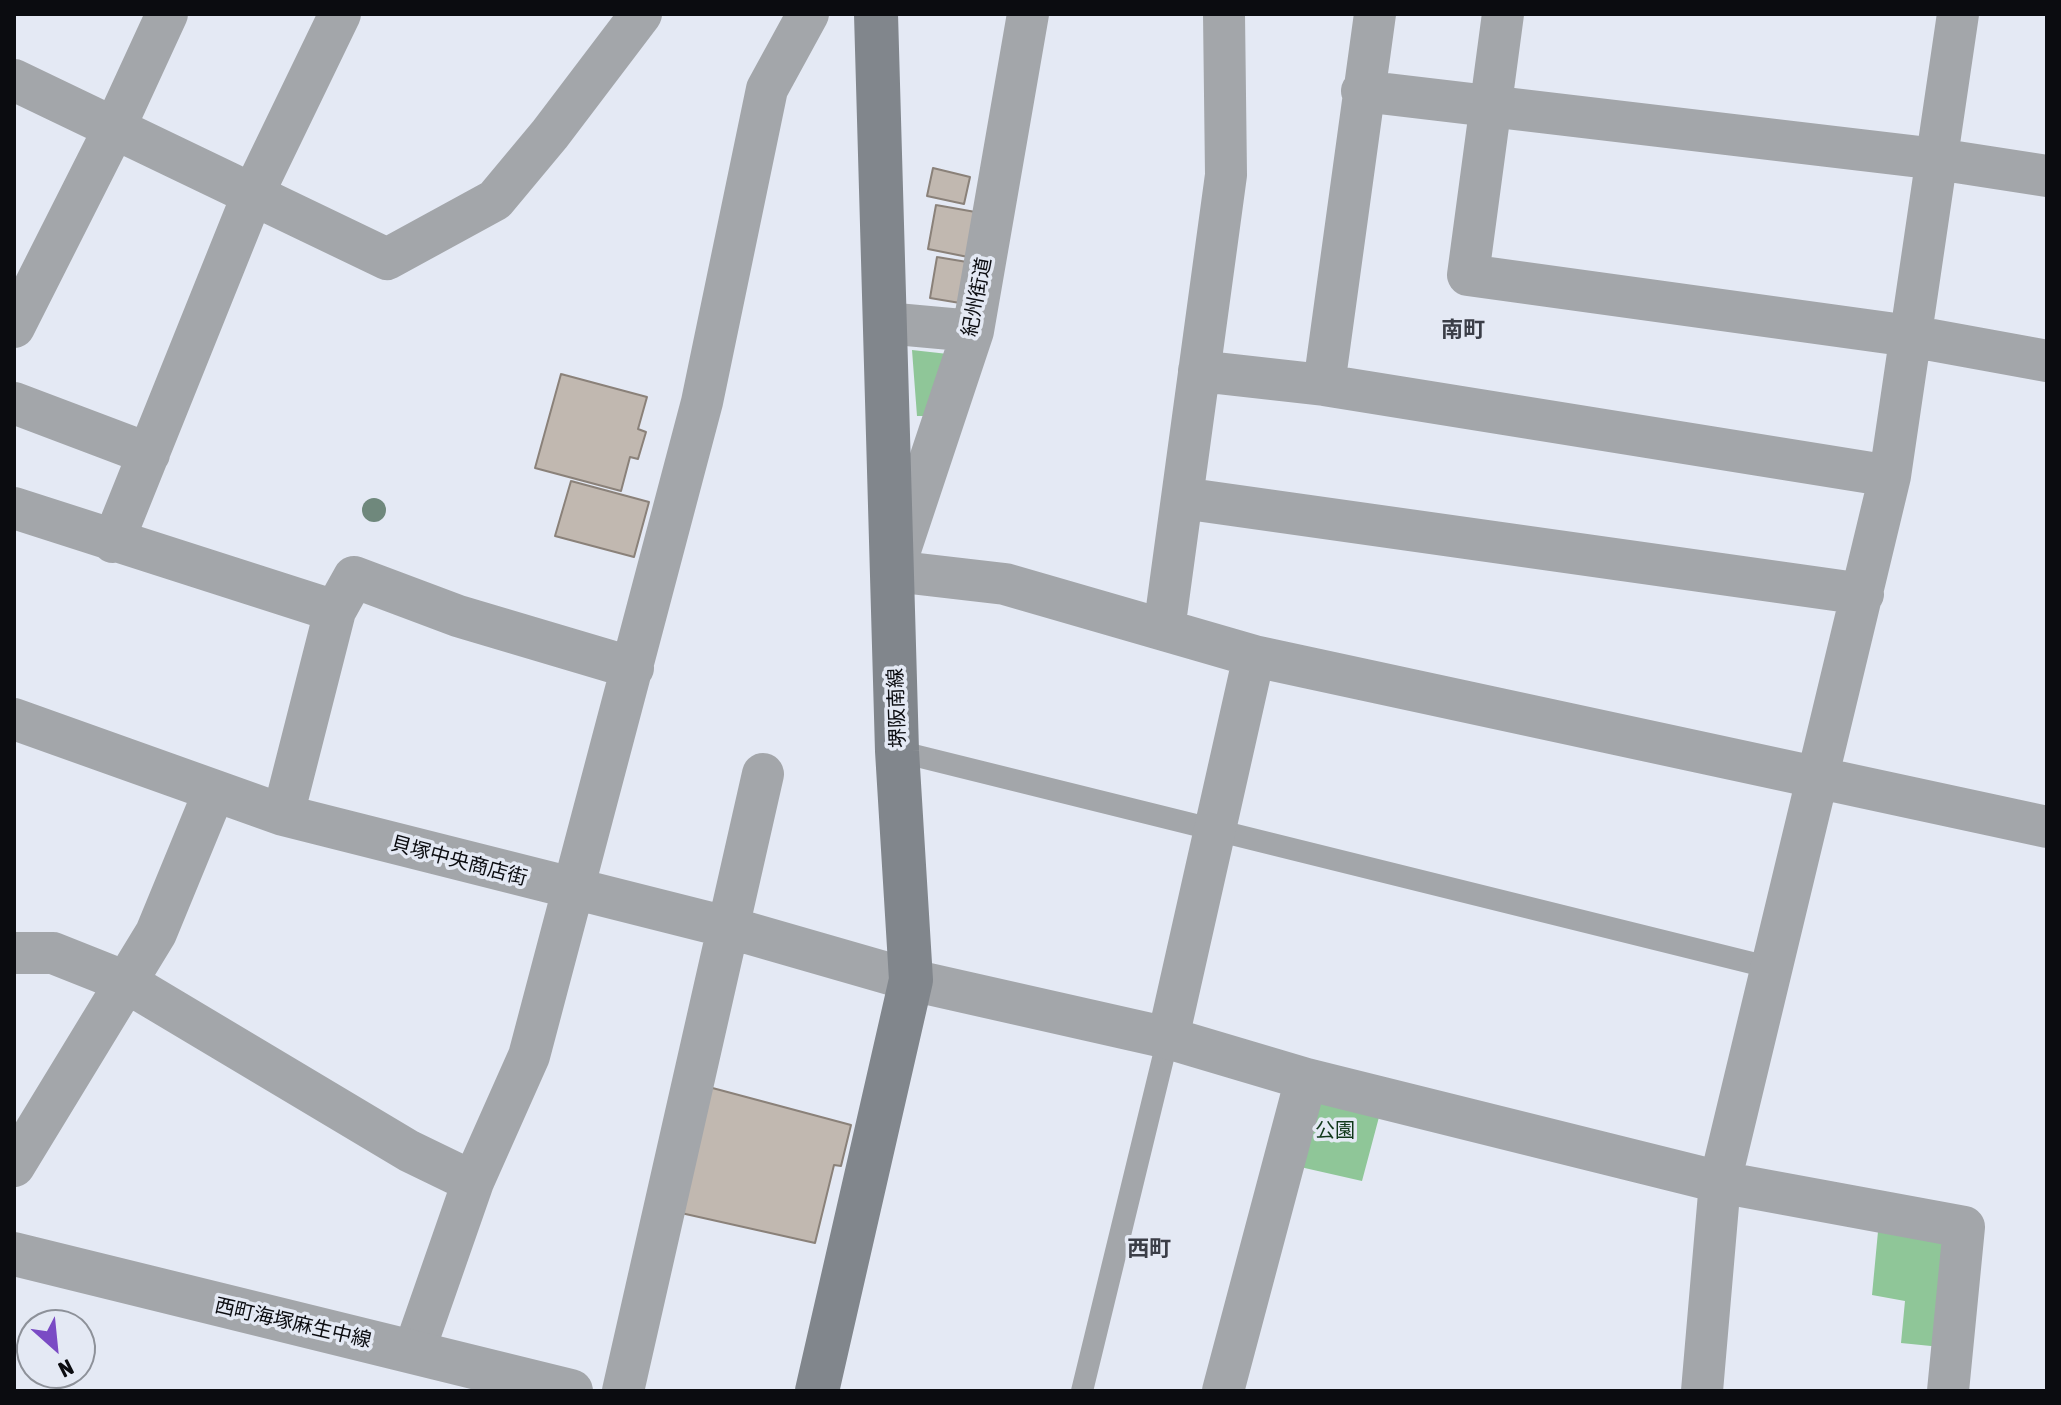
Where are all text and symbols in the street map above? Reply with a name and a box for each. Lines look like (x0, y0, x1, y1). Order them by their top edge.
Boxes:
street label: 紀州街道 (958, 255, 996, 339)
district label: 南町 (1441, 317, 1485, 343)
street label: 堺阪南線 (884, 668, 910, 748)
street label: 貝塚中央商店街 (388, 831, 530, 891)
park label: 公園 (1315, 1119, 1355, 1143)
district label: 西町 (1127, 1236, 1171, 1262)
street label: 西町海塚麻生中線 (212, 1293, 374, 1353)
north arrow (16, 1309, 96, 1389)
text: N (54, 1354, 78, 1383)

